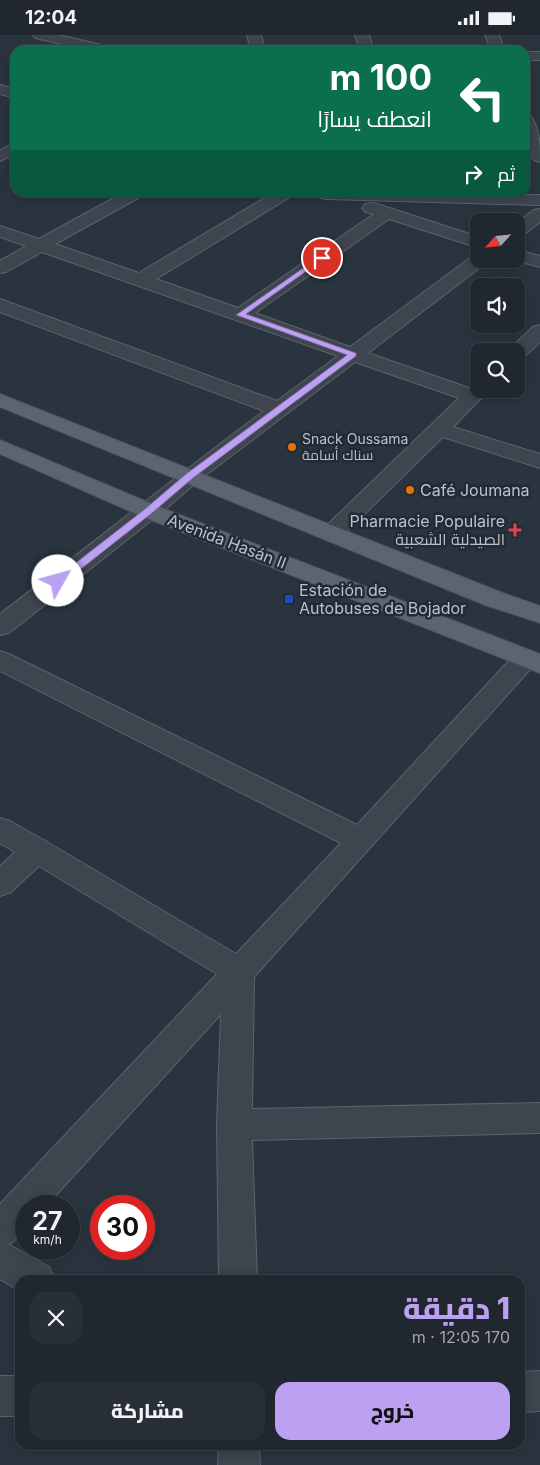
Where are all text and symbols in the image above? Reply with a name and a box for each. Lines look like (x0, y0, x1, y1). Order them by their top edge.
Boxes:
text: 12:04 (25, 6, 77, 29)
text: 100 m (329, 56, 432, 98)
icon: left (450, 65, 515, 130)
text: انعطف يسارًا (317, 106, 432, 132)
icon: right (459, 160, 487, 188)
text: ثم (497, 163, 515, 186)
north arrow (470, 213, 525, 267)
map controls (470, 213, 525, 398)
pin (301, 237, 343, 279)
icon: arrive (308, 244, 336, 272)
button: sound (470, 278, 525, 333)
button: search (470, 343, 525, 398)
place label: Snack Oussama سناك أسامة (302, 430, 408, 463)
marker: Snack Oussama سناك أسامة (286, 441, 298, 453)
place label: Café Joumana (420, 480, 530, 500)
marker: Café Joumana (404, 484, 416, 496)
street label: Avenida Hasán II (165, 509, 289, 573)
place label: Pharmacie Populaire الصيدلية الشعبية (349, 511, 505, 549)
marker: Pharmacie Populaire الصيدلية الشعبية (509, 524, 521, 536)
position arrow (31, 554, 83, 606)
place label: Estación de Autobuses de Bojador (299, 580, 466, 618)
marker: Estación de Autobuses de Bojador (283, 593, 295, 605)
speed limit sign: 30 (90, 1195, 155, 1260)
text: 27 (32, 1206, 63, 1236)
text: km/h (33, 1232, 62, 1247)
text: 1 دقيقة (403, 1290, 510, 1326)
button: close (30, 1292, 82, 1344)
text: 170 m · 12:05 (412, 1327, 510, 1347)
button: مشاركة (30, 1382, 265, 1440)
button: خروج (275, 1382, 510, 1440)

